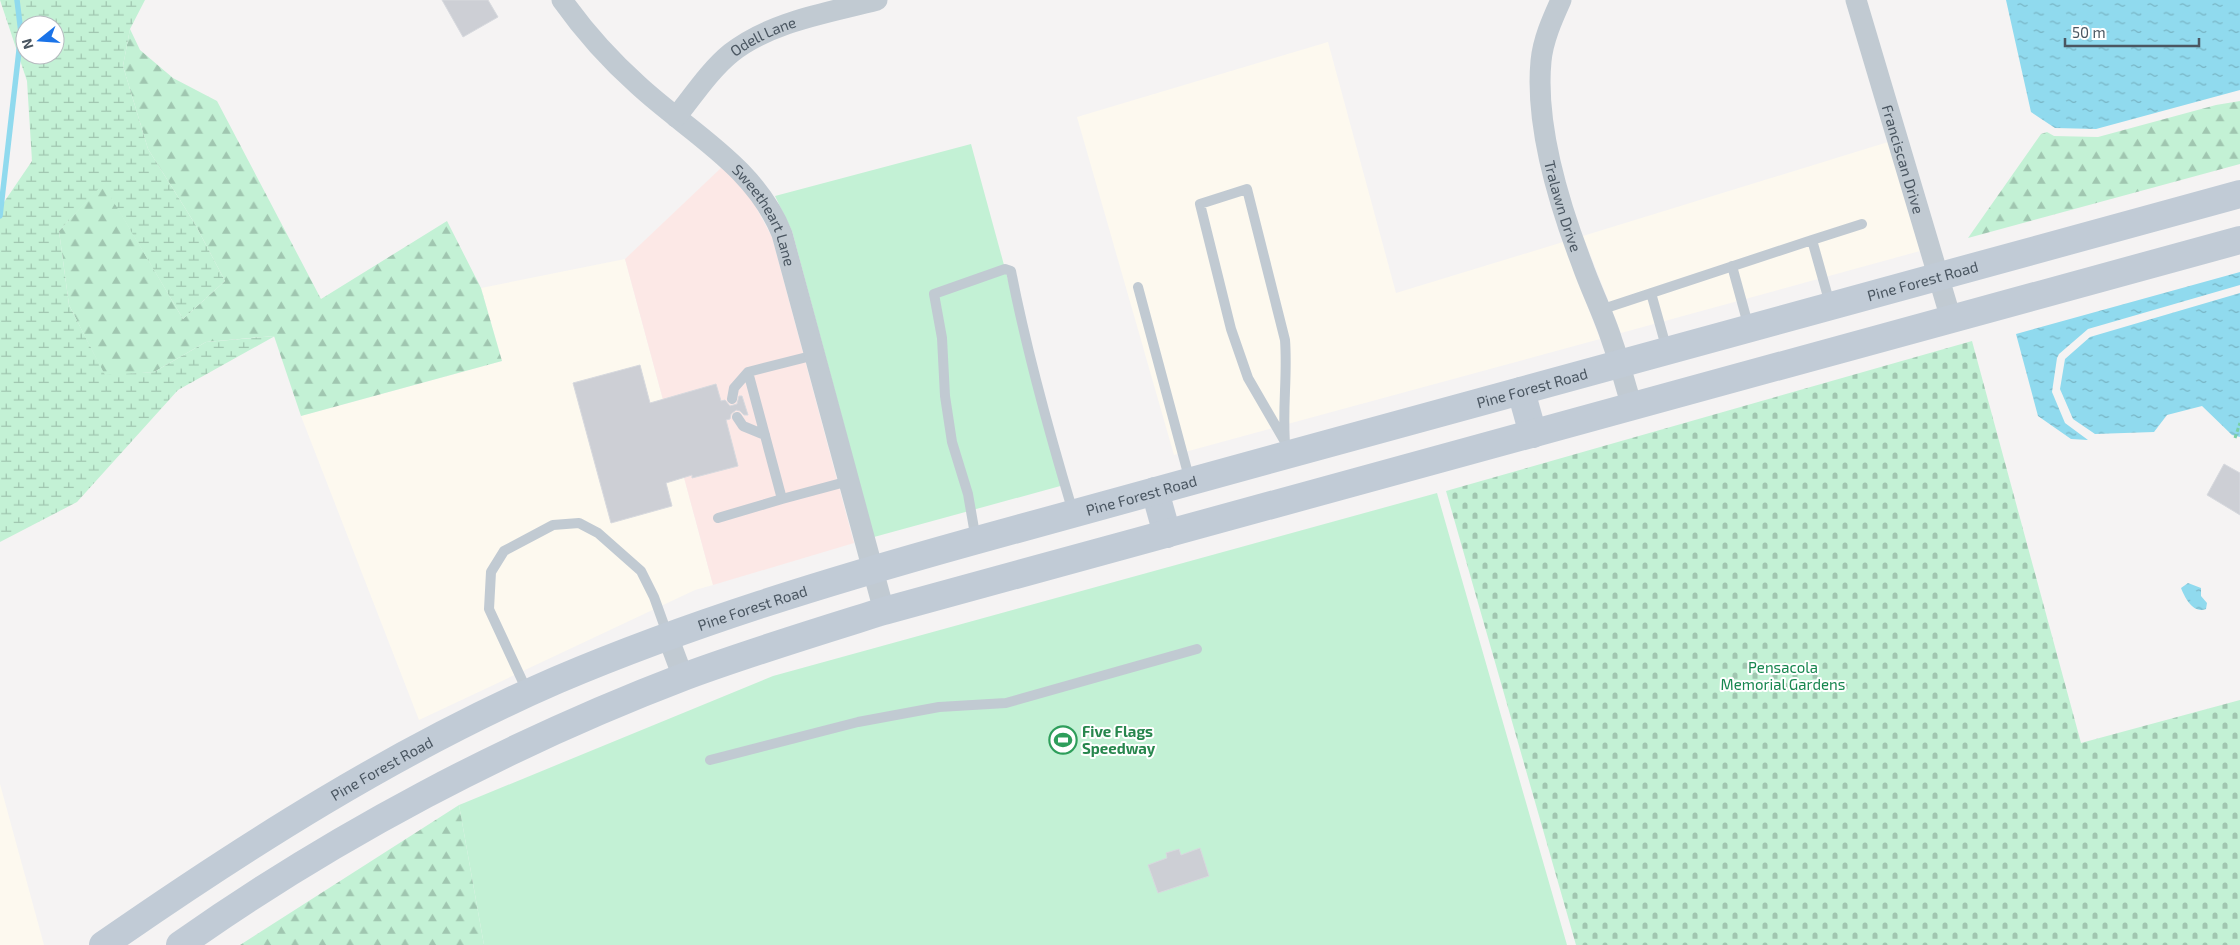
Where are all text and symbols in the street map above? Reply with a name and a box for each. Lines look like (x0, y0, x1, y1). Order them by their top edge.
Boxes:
street label: Odell Lane (726, 13, 798, 60)
north arrow (15, 15, 65, 65)
scale bar (2065, 15, 2199, 47)
text: 50 m (2072, 23, 2106, 41)
text: N (17, 37, 37, 51)
street label: Franciscan Drive (1879, 102, 1928, 216)
street label: Tralawn Drive (1541, 159, 1586, 254)
street label: Sweetheart Lane (729, 160, 799, 268)
street label: Pine Forest Road (1865, 257, 1980, 304)
street label: Pine Forest Road (1475, 364, 1590, 411)
street label: Pine Forest Road (1084, 471, 1199, 519)
street label: Pine Forest Road (695, 581, 809, 634)
park label: Pensacola Memorial Gardens (1721, 658, 1845, 693)
place label: Five Flags Speedway (1082, 722, 1156, 758)
sports icon: Five Flags Speedway (1048, 725, 1078, 755)
street label: Pine Forest Road (327, 733, 436, 804)

